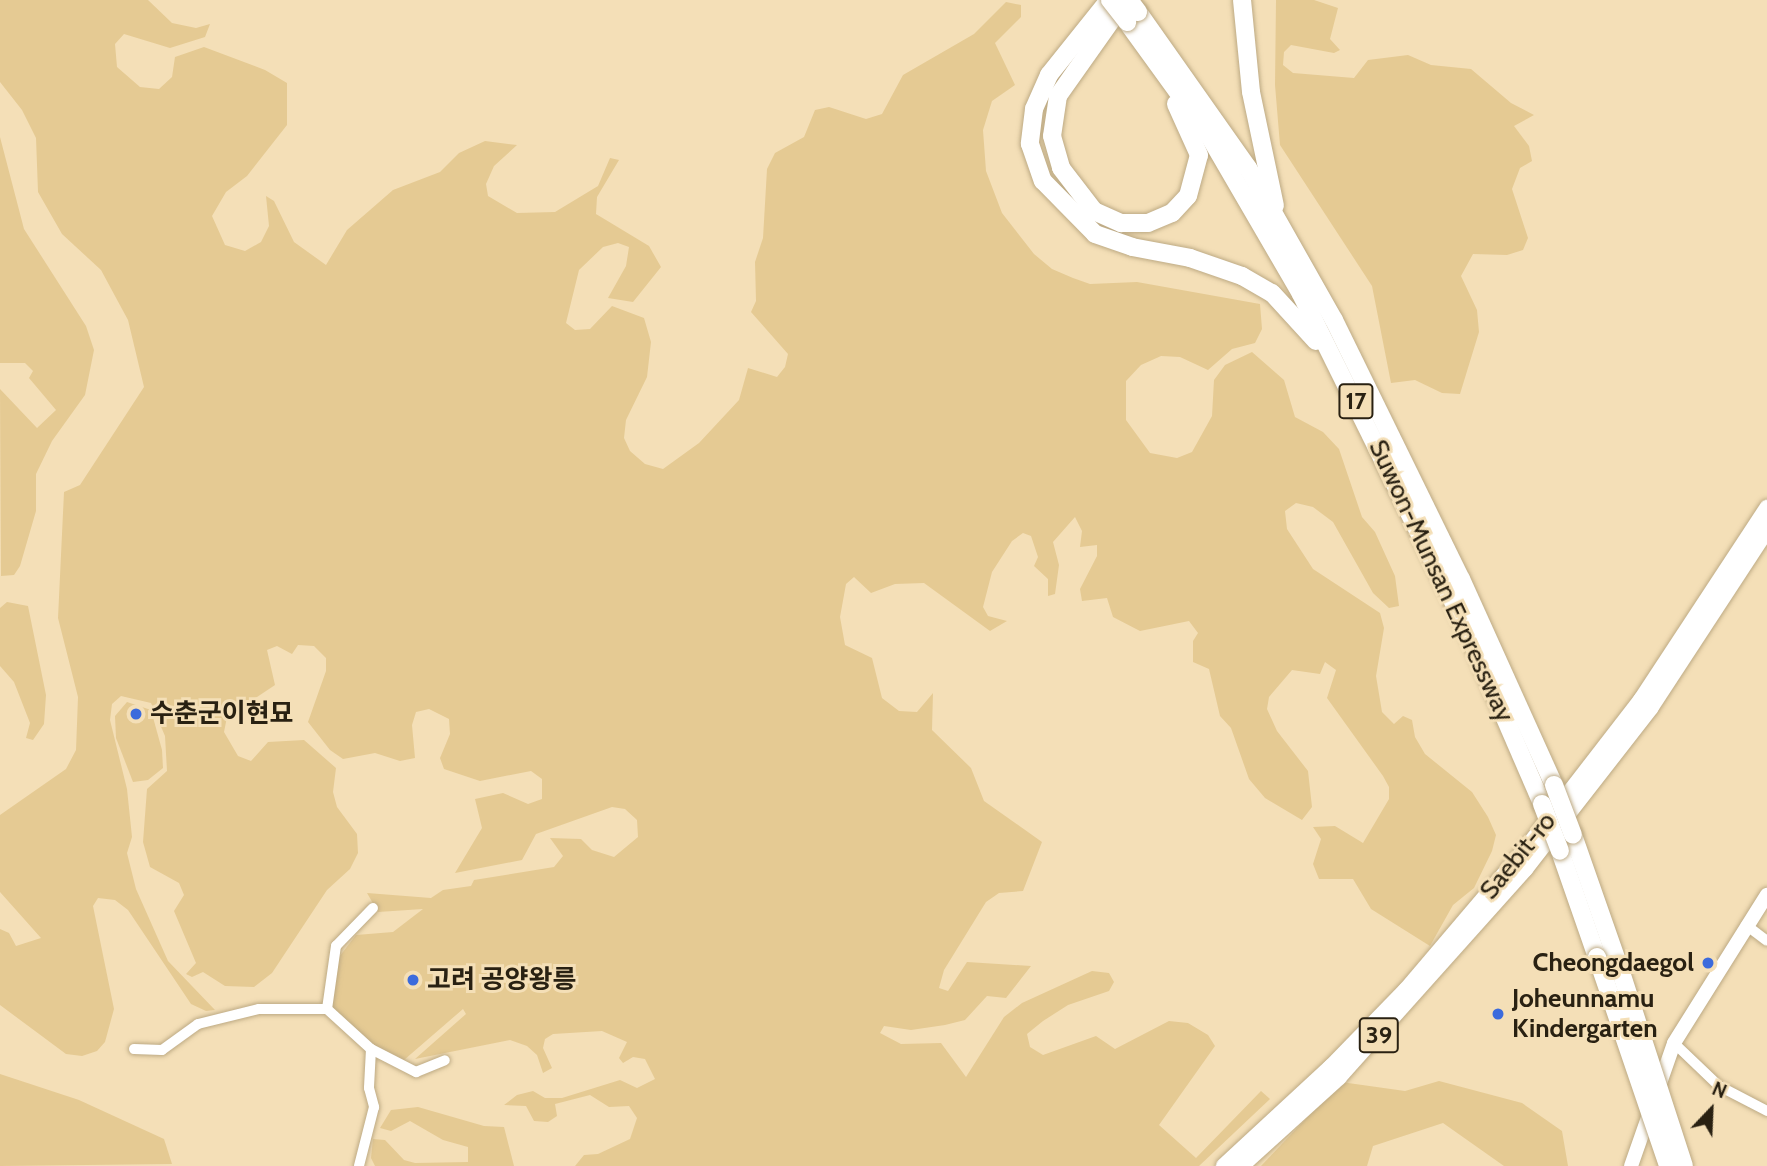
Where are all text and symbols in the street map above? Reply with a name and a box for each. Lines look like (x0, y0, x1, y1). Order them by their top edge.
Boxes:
road number: 17 (1337, 380, 1375, 422)
street label: Suwon-Munsan Expressway (1362, 435, 1520, 727)
place label: 수춘군이현묘 (150, 698, 294, 730)
marker: 수춘군이현묘 (128, 706, 144, 722)
street label: Saebit-ro (1474, 806, 1562, 906)
place label: Cheongdaegol (1533, 947, 1694, 979)
marker: Cheongdaegol (1700, 955, 1716, 971)
place label: 고려 공양왕릉 (427, 964, 576, 996)
marker: 고려 공양왕릉 (405, 972, 421, 988)
place label: Joheunnamu Kindergarten (1512, 983, 1658, 1044)
marker: Joheunnamu Kindergarten (1490, 1006, 1506, 1022)
road number: 39 (1358, 1015, 1400, 1056)
north arrow (1676, 1075, 1746, 1145)
text: N (1709, 1077, 1730, 1103)

